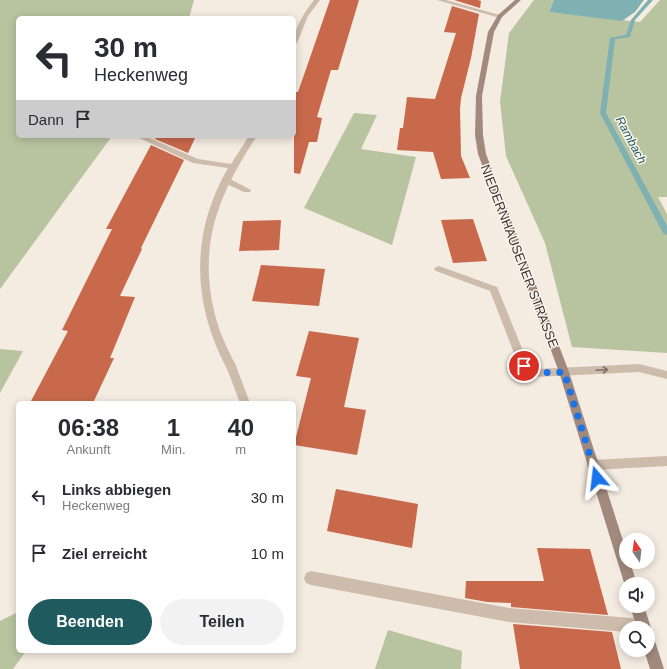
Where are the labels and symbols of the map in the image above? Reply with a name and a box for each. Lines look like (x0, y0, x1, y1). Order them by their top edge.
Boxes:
water label: Rambach (613, 114, 649, 166)
street label: NIEDERNHAUSENER STRASSE (478, 162, 562, 350)
pin (507, 349, 541, 383)
one-way arrow (596, 366, 609, 373)
position arrow (576, 457, 618, 499)
north arrow (619, 533, 655, 569)

